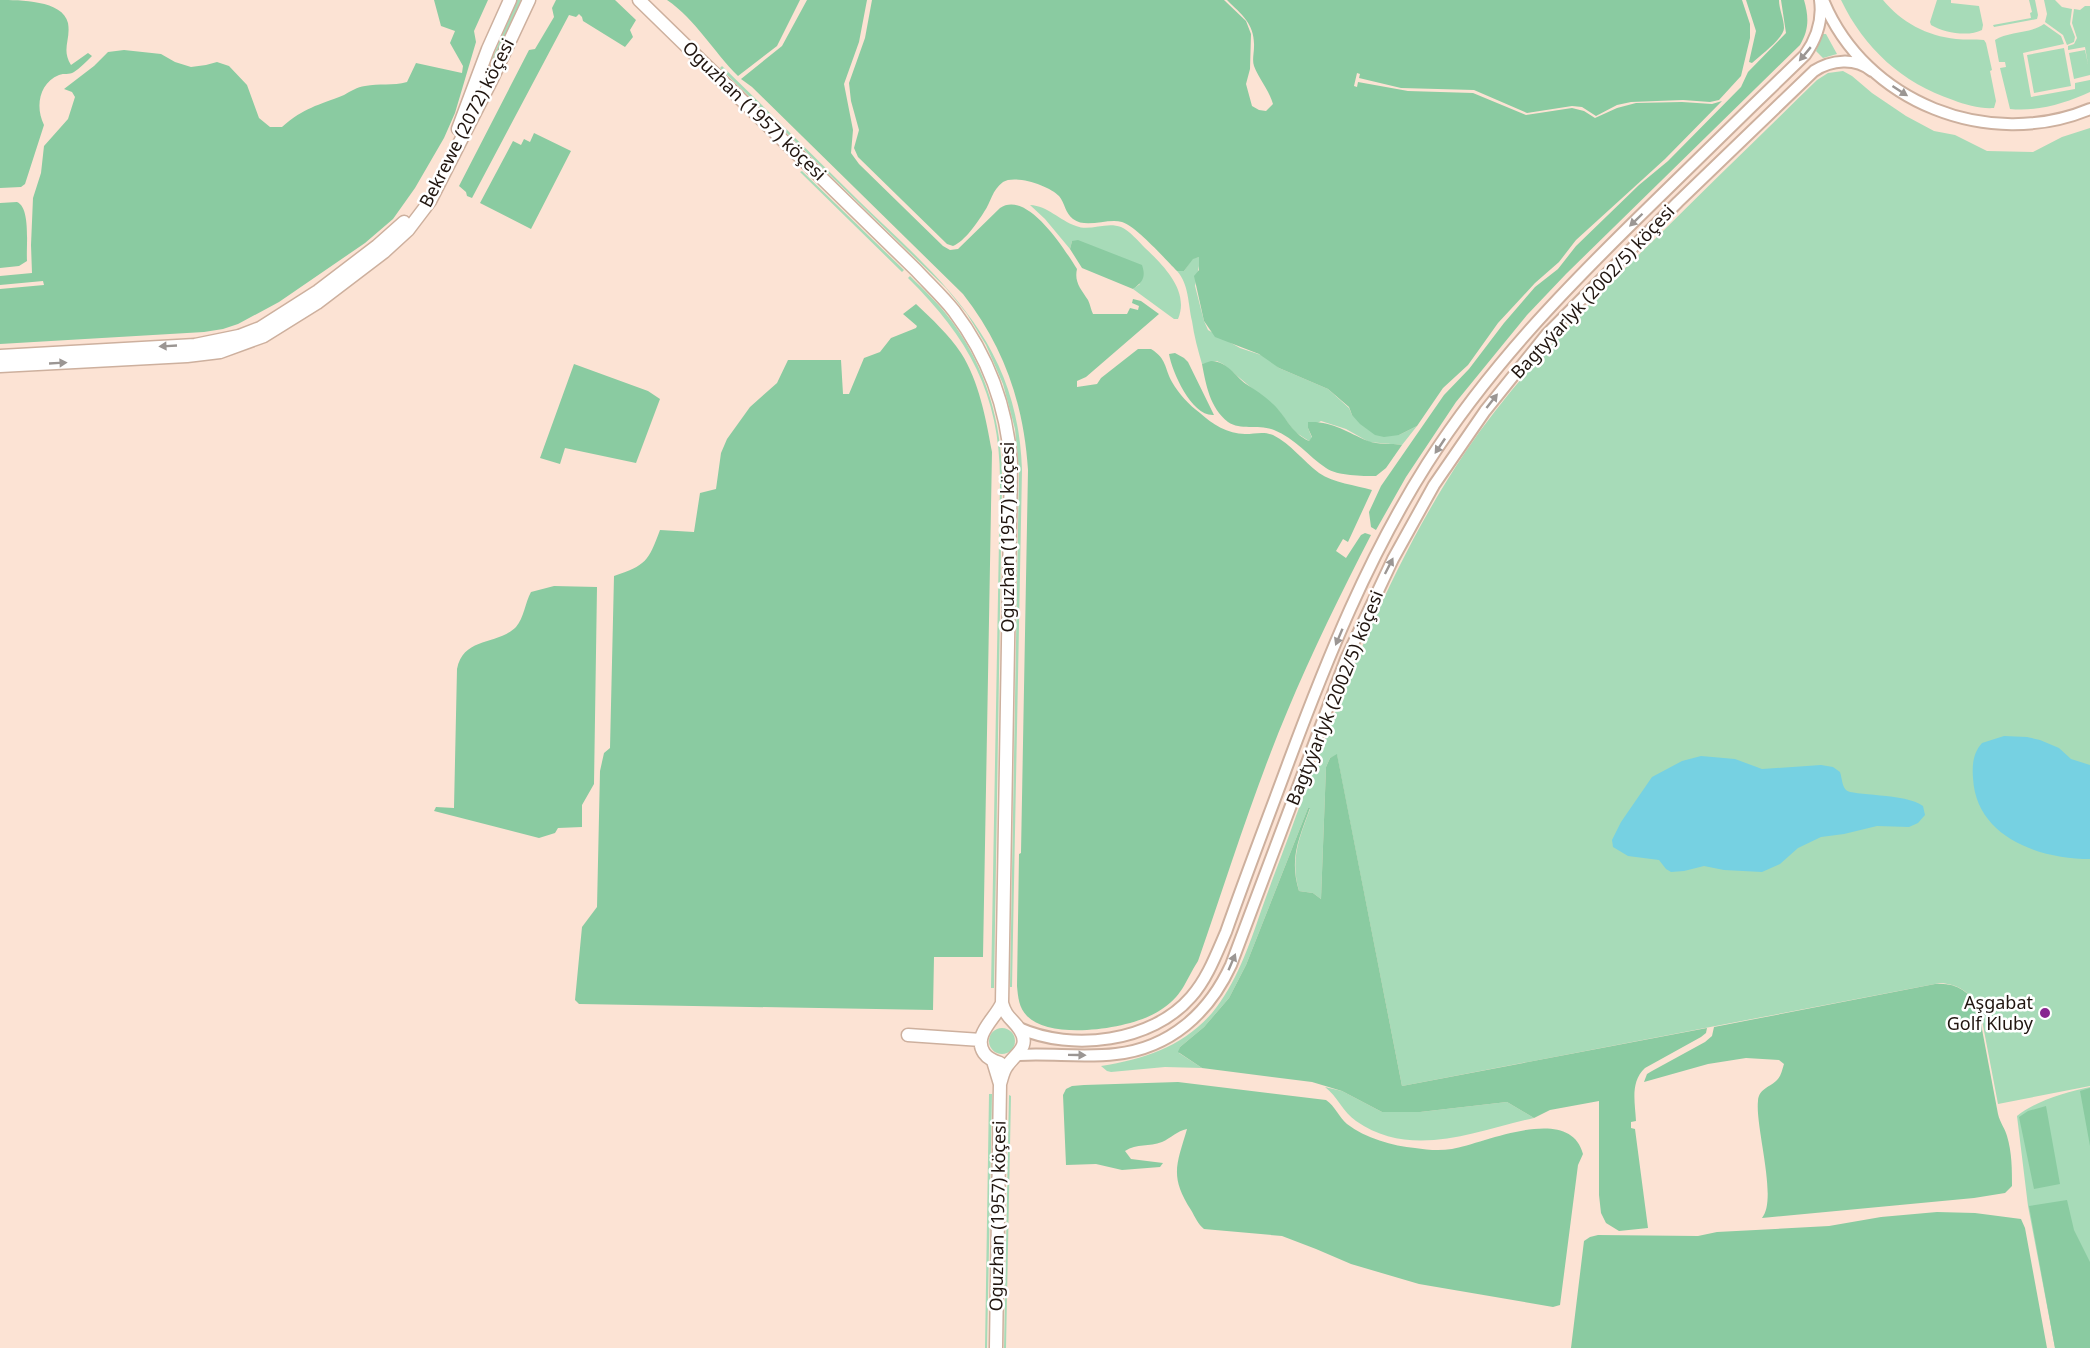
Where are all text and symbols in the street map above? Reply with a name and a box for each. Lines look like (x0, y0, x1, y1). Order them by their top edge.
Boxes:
street label: Bekrewe (2072) köçesi (413, 34, 519, 211)
street label: Oguzhan (1957) köçesi (678, 35, 832, 185)
one-way arrow (1798, 46, 1811, 62)
one-way arrow (1892, 86, 1908, 97)
street label: Bagtyýarlyk (2002/5) köçesi (1505, 199, 1679, 383)
one-way arrow (1628, 213, 1643, 227)
one-way arrow (159, 341, 178, 351)
one-way arrow (49, 359, 68, 368)
one-way arrow (1486, 394, 1498, 409)
one-way arrow (1434, 438, 1445, 454)
street label: Oguzhan (1957) köçesi (995, 442, 1019, 632)
one-way arrow (1384, 558, 1394, 575)
street label: Bagtyýarlyk (2002/5) köçesi (1280, 587, 1388, 809)
one-way arrow (1334, 628, 1343, 645)
one-way arrow (1227, 953, 1237, 971)
place label: Aşgabat Golf Kluby (1947, 990, 2034, 1035)
marker: Aşgabat Golf Kluby (2038, 1006, 2052, 1020)
one-way arrow (1068, 1050, 1087, 1060)
street label: Oguzhan (1957) köçesi (983, 1120, 1011, 1312)

